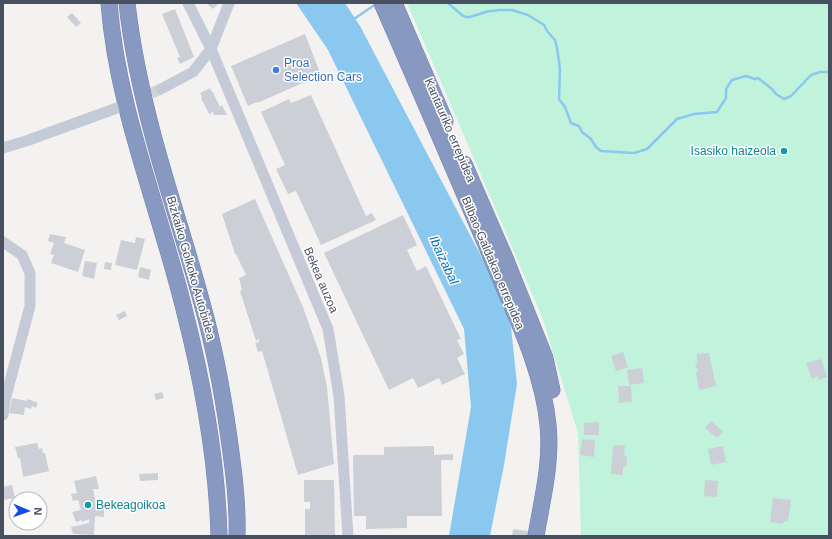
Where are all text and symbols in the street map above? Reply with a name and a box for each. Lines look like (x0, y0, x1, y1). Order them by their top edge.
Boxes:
place label: Proa Selection Cars (284, 56, 362, 84)
marker: Proa Selection Cars (271, 65, 281, 75)
street label: Kantauriko errepidea (422, 76, 478, 184)
place label: Isasiko haizeola (691, 144, 776, 158)
marker: Isasiko haizeola (779, 146, 789, 156)
street label: Bizkaiko Golkoko Autobidea (164, 195, 218, 342)
street label: Bilbao-Galdakao errepidea (459, 195, 527, 332)
water label: Ibaizabal (426, 233, 462, 288)
street label: Bekea auzoa (301, 245, 341, 315)
north arrow (8, 491, 48, 531)
place label: Bekeagoikoa (96, 498, 166, 512)
marker: Bekeagoikoa (83, 500, 93, 510)
text: N (32, 507, 44, 516)

